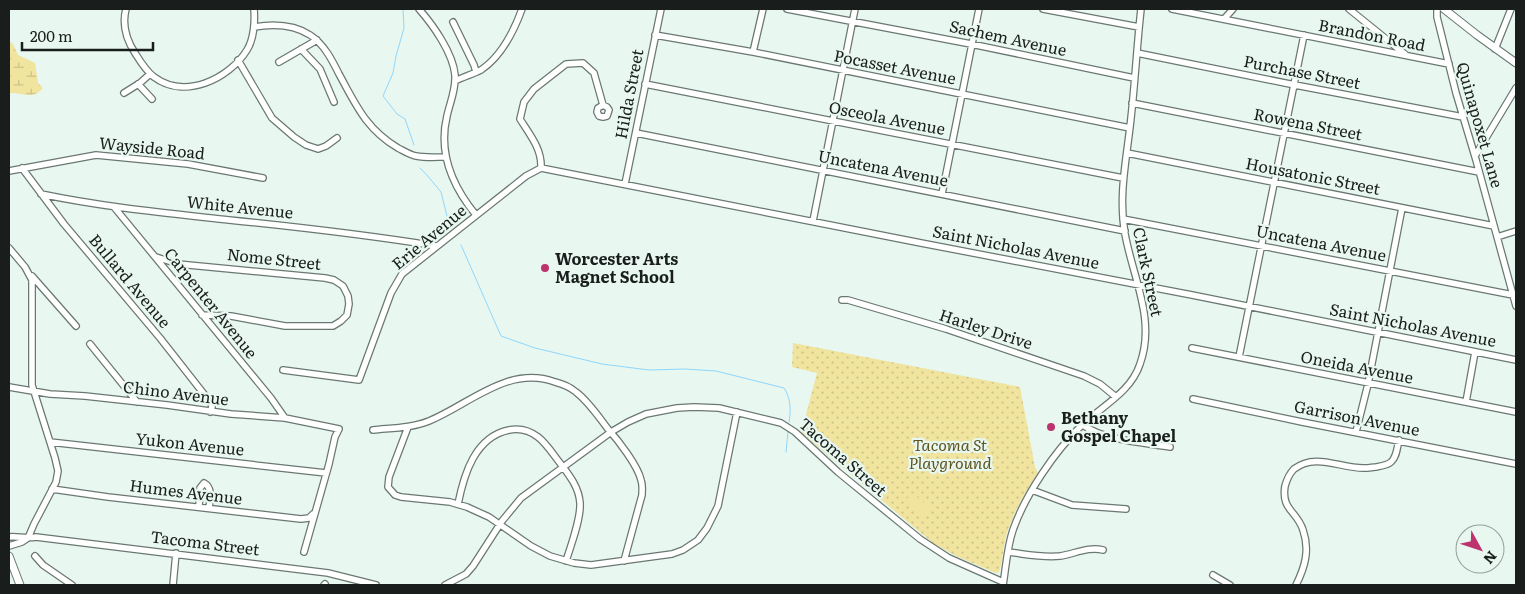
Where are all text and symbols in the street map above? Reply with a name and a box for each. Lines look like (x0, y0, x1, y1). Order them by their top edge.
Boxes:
street label: Brandon Road (1317, 12, 1428, 56)
street label: Sachem Avenue (947, 13, 1069, 61)
scale bar (22, 20, 154, 52)
text: 200 m (30, 24, 73, 47)
street label: Pocasset Avenue (832, 42, 958, 90)
street label: Hilda Street (608, 46, 649, 141)
street label: Purchase Street (1242, 48, 1363, 94)
street label: Quinapoxet Lane (1452, 59, 1510, 190)
street label: Osceola Avenue (827, 94, 947, 140)
street label: Rowena Street (1252, 101, 1365, 145)
street label: Wayside Road (98, 130, 206, 165)
street label: Uncatena Avenue (816, 143, 950, 191)
street label: Housatonic Street (1244, 150, 1383, 200)
street label: White Avenue (186, 188, 295, 224)
street label: Erie Avenue (386, 198, 471, 275)
street label: Saint Nicholas Avenue (931, 218, 1102, 274)
street label: Uncatena Avenue (1254, 218, 1388, 266)
street label: Clark Street (1128, 225, 1170, 319)
street label: Bullard Avenue (84, 228, 177, 333)
street label: Nome Street (226, 241, 323, 275)
street label: Carpenter Avenue (159, 242, 264, 363)
place label: Worcester Arts Magnet School (555, 246, 678, 288)
marker: Worcester Arts Magnet School (539, 262, 551, 274)
street label: Saint Nicholas Avenue (1328, 296, 1499, 352)
street label: Harley Drive (937, 302, 1036, 354)
street label: Oneida Avenue (1299, 343, 1415, 389)
street label: Chino Avenue (122, 374, 230, 410)
street label: Garrison Avenue (1292, 393, 1422, 441)
place label: Bethany Gospel Chapel (1061, 405, 1176, 447)
street label: Tacoma Street (794, 411, 893, 502)
marker: Bethany Gospel Chapel (1045, 421, 1057, 433)
street label: Yukon Avenue (135, 425, 246, 461)
park label: Tacoma St Playground (908, 432, 992, 474)
street label: Humes Avenue (128, 472, 244, 510)
street label: Tacoma Street (149, 523, 261, 561)
north arrow (1455, 524, 1505, 574)
text: N (1479, 547, 1502, 569)

